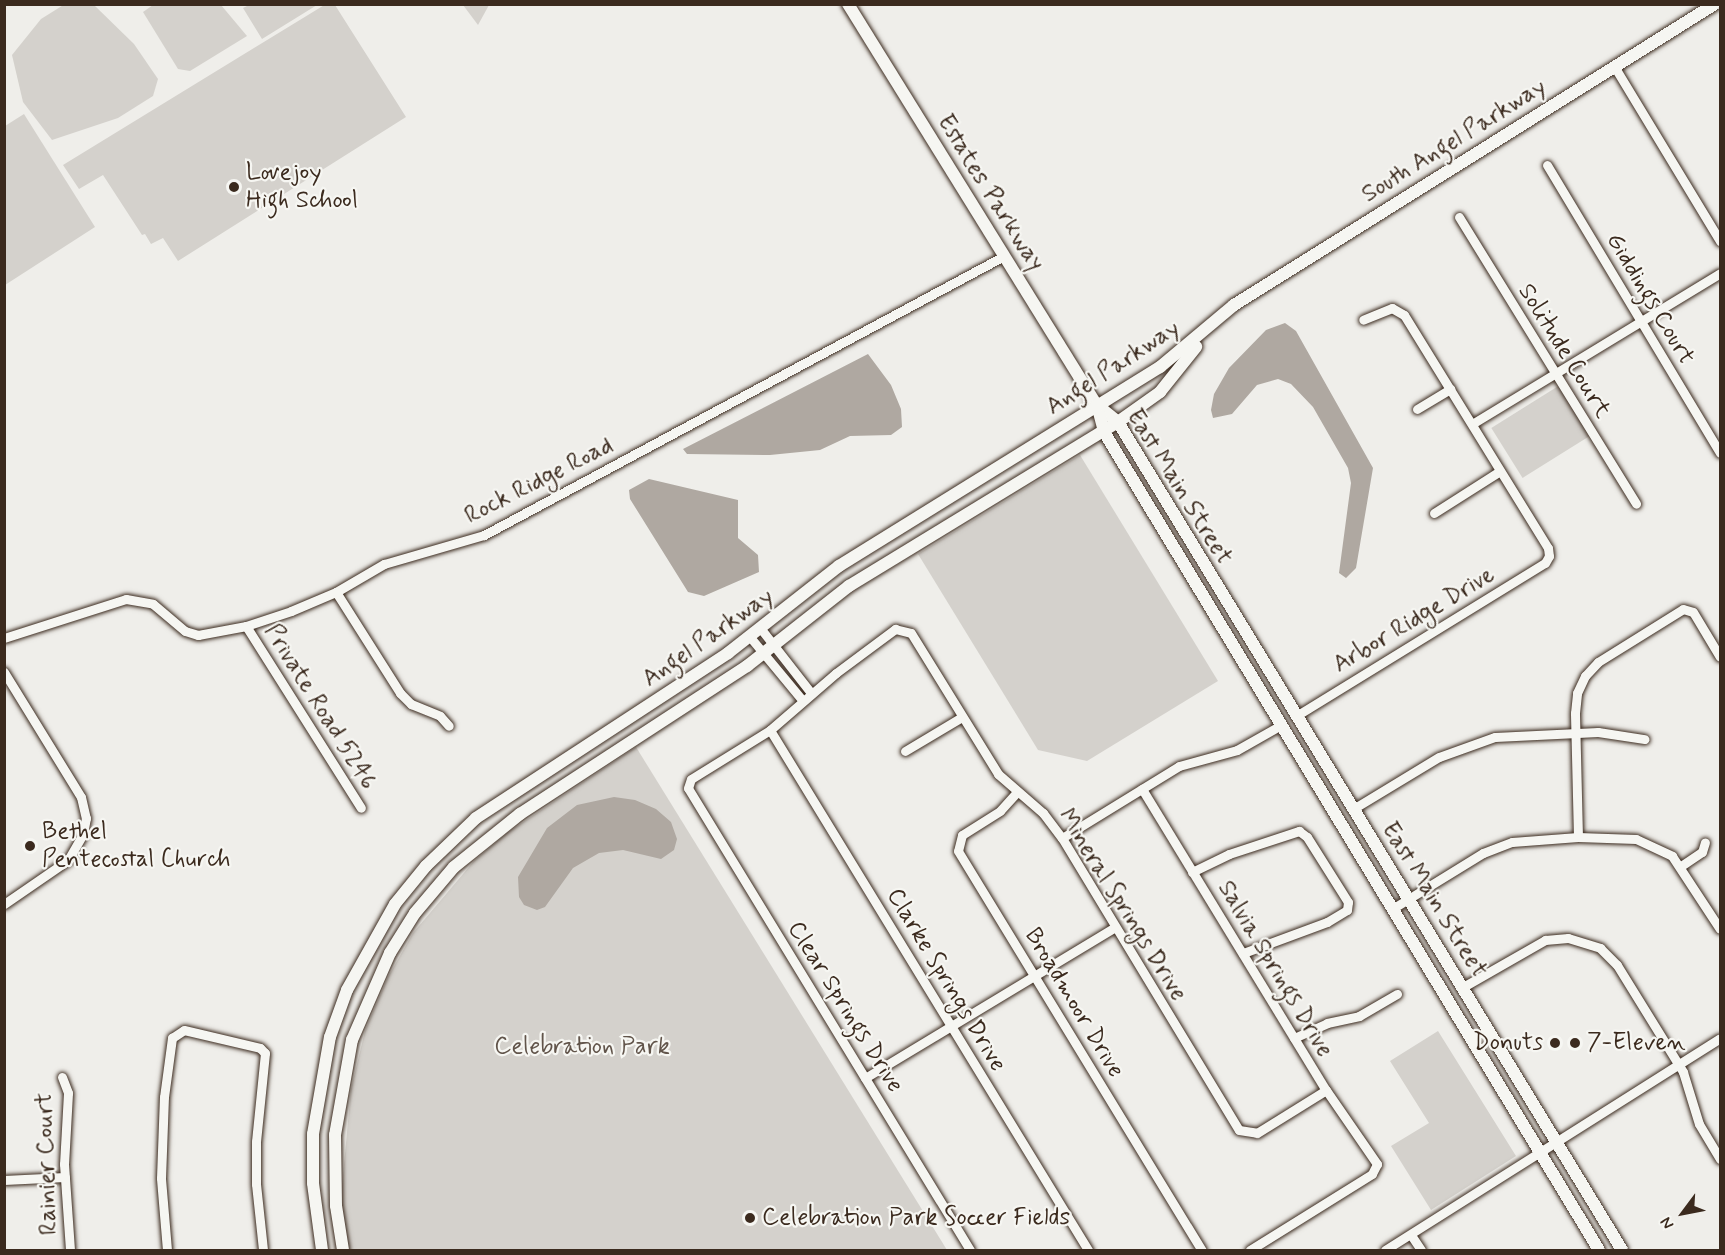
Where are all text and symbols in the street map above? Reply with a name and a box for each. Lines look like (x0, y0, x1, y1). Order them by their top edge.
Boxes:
street label: South Angel Parkway (1358, 74, 1550, 208)
street label: Estates Parkway (932, 112, 1048, 274)
place label: Lovejoy High School (246, 159, 358, 215)
marker: Lovejoy High School (227, 180, 241, 194)
street label: Giddings Court (1599, 228, 1701, 370)
street label: Solitude Court (1513, 281, 1615, 421)
street label: Angel Parkway (1042, 315, 1184, 421)
street label: East Main Street (1120, 405, 1238, 569)
street label: Rock Ridge Road (460, 431, 618, 531)
street label: Arbor Ridge Drive (1329, 561, 1499, 679)
street label: Angel Parkway (639, 583, 777, 693)
street label: Private Road 5246 (257, 619, 383, 795)
street label: Mineral Springs Drive (1051, 804, 1193, 1006)
place label: Bethel Pentecostal Church (42, 818, 237, 874)
street label: East Main Street (1375, 818, 1493, 982)
marker: Bethel Pentecostal Church (23, 839, 37, 853)
street label: Salvia Springs Drive (1211, 876, 1339, 1062)
street label: Clarke Springs Drive (880, 883, 1012, 1077)
street label: Clear Springs Drive (781, 916, 909, 1098)
street label: Broadmoor Drive (1018, 923, 1130, 1083)
place label: Donuts (1473, 1029, 1543, 1057)
place label: 7-Eleven (1587, 1029, 1686, 1057)
park label: Celebration Park (495, 1033, 669, 1061)
marker: Donuts (1548, 1036, 1562, 1050)
marker: 7-Eleven (1568, 1036, 1582, 1050)
street label: Rainier Court (30, 1094, 64, 1234)
north arrow (1653, 1183, 1713, 1243)
place label: Celebration Park Soccer Fields (762, 1204, 1071, 1232)
marker: Celebration Park Soccer Fields (743, 1211, 757, 1225)
text: N (1656, 1213, 1679, 1233)

